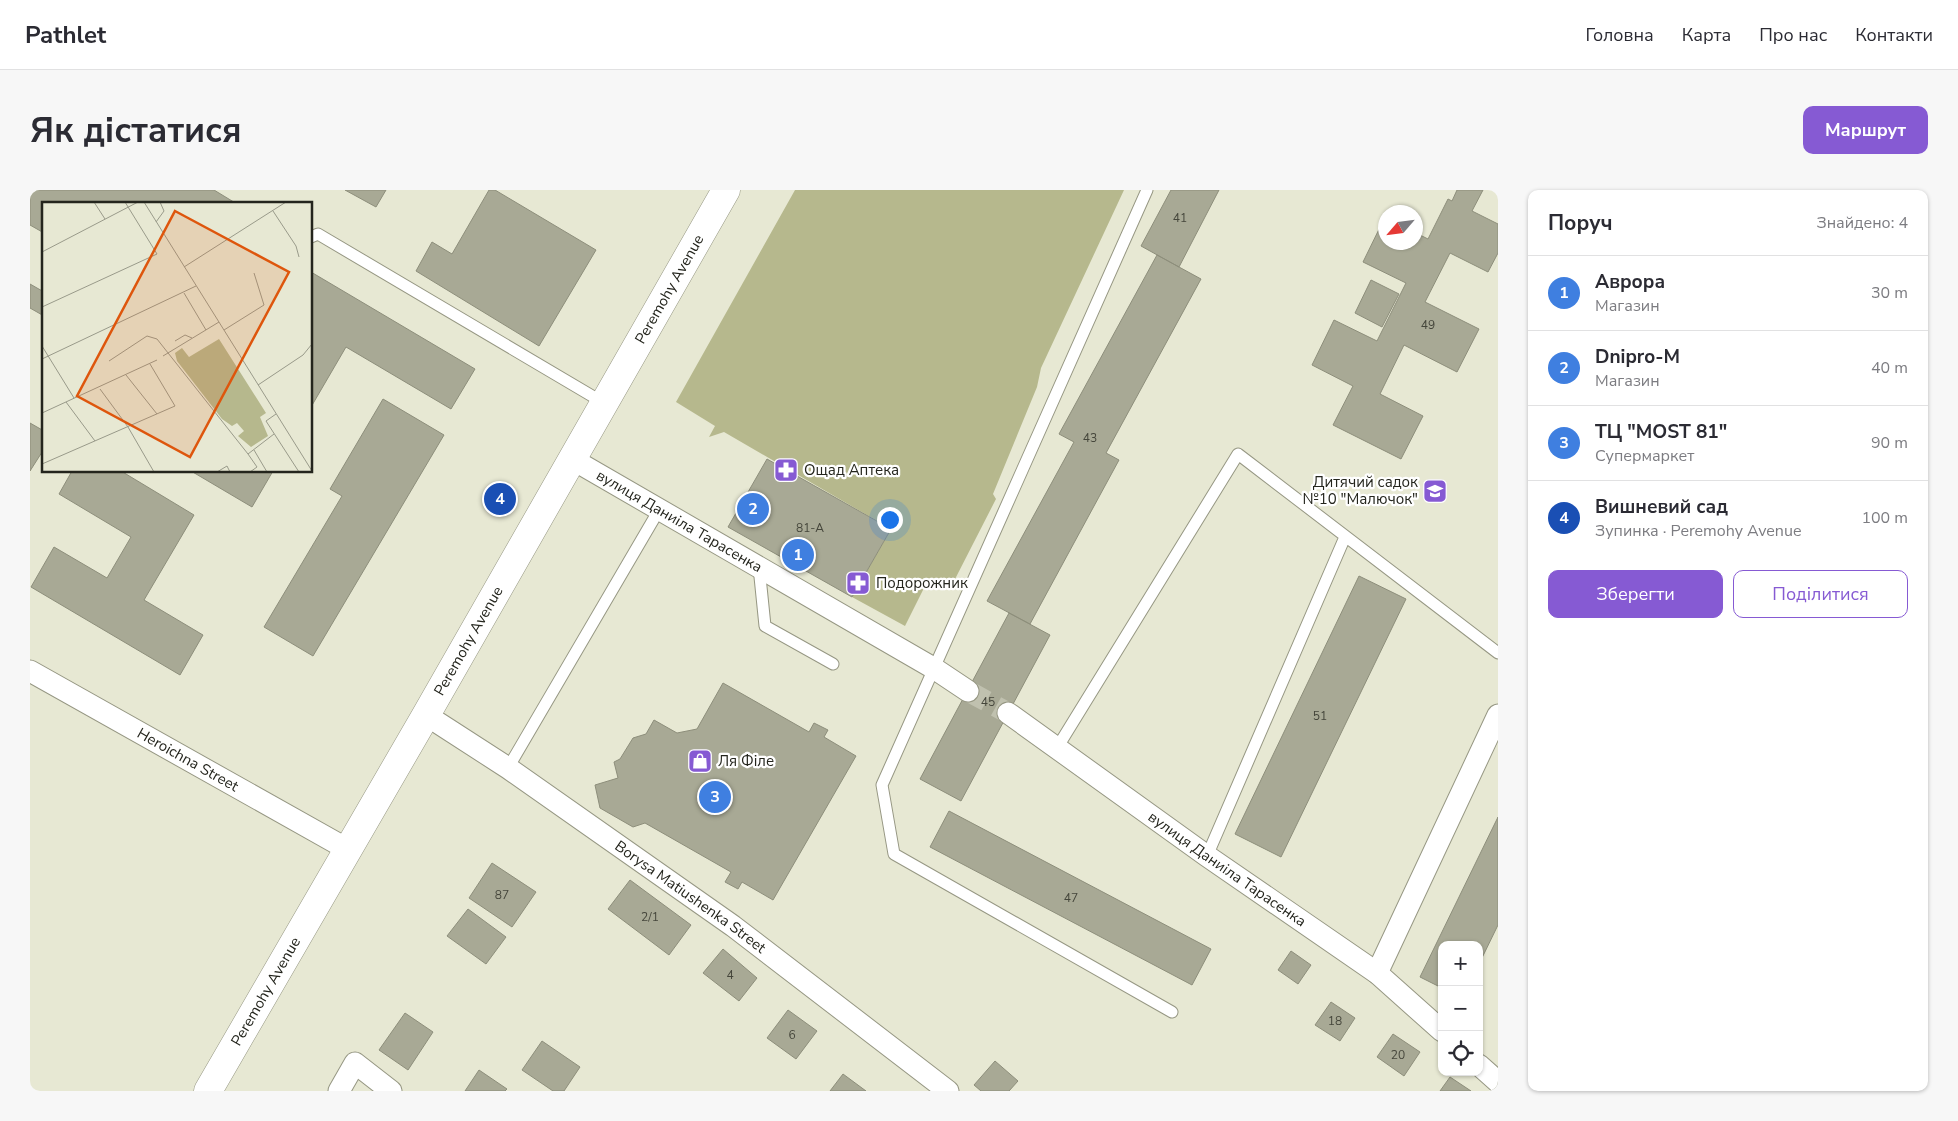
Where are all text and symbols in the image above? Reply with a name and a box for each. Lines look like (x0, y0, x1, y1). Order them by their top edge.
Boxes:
text: Pathlet (25, 19, 106, 51)
text: Головна (1585, 23, 1654, 47)
text: Карта (1682, 23, 1731, 47)
text: Про нас (1759, 23, 1827, 47)
text: Контакти (1855, 23, 1933, 47)
button: Маршрут (1803, 106, 1928, 154)
text: Як дістатися (30, 107, 242, 154)
inset map (42, 202, 312, 472)
north arrow (1378, 205, 1423, 250)
text: Поруч (1548, 209, 1613, 237)
house number: 41 (1173, 210, 1187, 226)
text: Знайдено: 4 (1816, 212, 1908, 234)
street label: Peremohy Avenue (630, 231, 708, 347)
text: Аврора (1595, 269, 1665, 295)
text: 1 (1559, 282, 1569, 304)
text: 30 m (1871, 282, 1908, 304)
text: Магазин (1595, 295, 1660, 317)
house number: 49 (1421, 317, 1435, 333)
text: Dnipro-M (1595, 344, 1680, 370)
text: 2 (1559, 357, 1569, 379)
text: 40 m (1871, 357, 1908, 379)
text: Магазин (1595, 370, 1660, 392)
text: ТЦ "MOST 81" (1595, 419, 1727, 445)
house number: 43 (1083, 430, 1097, 446)
text: 3 (1559, 432, 1569, 454)
text: 90 m (1871, 432, 1908, 454)
text: Супермаркет (1595, 445, 1694, 467)
pharmacy icon: Ощад Аптека (773, 457, 799, 483)
place label: Ощад Аптека (804, 460, 899, 480)
street label: вулиця Даниіла Тарасенка (593, 465, 766, 577)
place label: Дитячий садок №10 "Малючок" (1303, 472, 1418, 509)
school or university icon: Дитячий садок №10 "Малючок" (1422, 478, 1448, 504)
pin: 4 (484, 480, 516, 518)
pin: 2 (737, 490, 769, 528)
text: Вишневий сад (1595, 494, 1728, 520)
your location (877, 507, 903, 533)
text: 4 (1559, 507, 1569, 529)
text: 100 m (1861, 507, 1908, 529)
house number: 81-А (796, 520, 824, 536)
text: Зупинка · Peremohy Avenue (1595, 520, 1801, 542)
pin: 1 (782, 536, 814, 574)
pharmacy icon: Подорожник (845, 570, 871, 596)
button: Зберегти (1548, 570, 1723, 618)
button: Поділитися (1733, 570, 1908, 618)
place label: Подорожник (876, 573, 968, 593)
street label: Peremohy Avenue (429, 583, 507, 699)
house number: 45 (981, 694, 995, 710)
house number: 51 (1313, 708, 1327, 724)
street label: Heroichna Street (134, 723, 243, 796)
shop icon: Ля Філе (687, 748, 713, 774)
place label: Ля Філе (718, 751, 774, 771)
pin: 3 (699, 778, 731, 816)
street label: вулиця Даниіла Тарасенка (1144, 807, 1310, 931)
street label: Borysa Matiushenka Street (611, 836, 771, 958)
house number: 87 (495, 887, 509, 903)
house number: 47 (1064, 890, 1078, 906)
house number: 2/1 (641, 909, 659, 925)
street label: Peremohy Avenue (226, 933, 305, 1050)
map controls (1438, 941, 1483, 1076)
button: + (1438, 941, 1483, 986)
house number: 4 (726, 967, 734, 983)
button: − (1438, 986, 1483, 1031)
house number: 18 (1328, 1013, 1342, 1029)
house number: 6 (788, 1027, 796, 1043)
button: locate (1438, 1031, 1483, 1076)
house number: 20 (1391, 1047, 1405, 1063)

